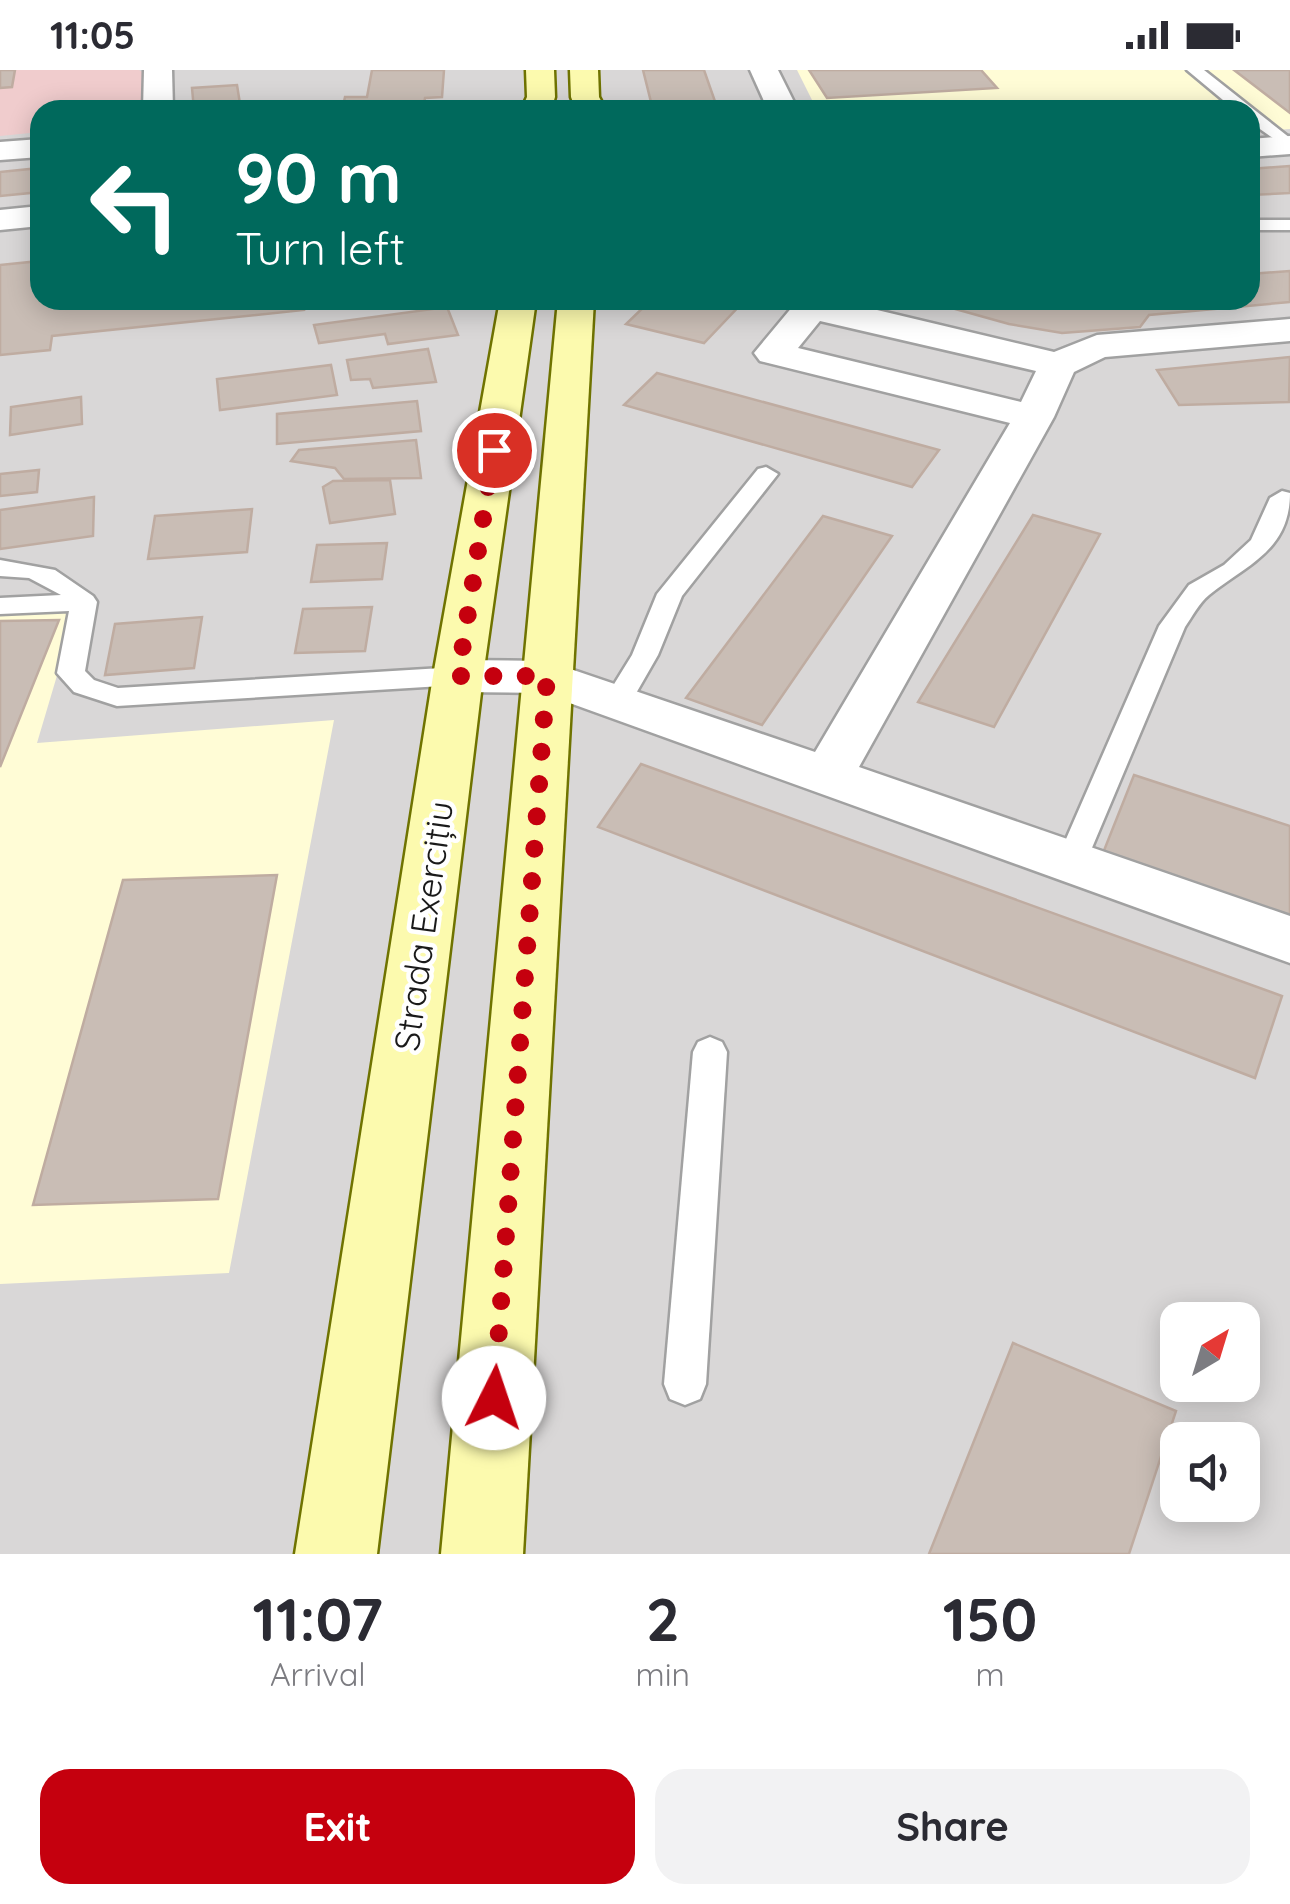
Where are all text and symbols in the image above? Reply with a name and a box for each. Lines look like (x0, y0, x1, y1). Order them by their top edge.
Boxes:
text: 11:05 (50, 11, 135, 59)
text: 90 m (235, 133, 402, 221)
icon: left (70, 140, 200, 270)
text: Turn left (235, 220, 405, 276)
pin (452, 408, 537, 493)
icon: arrive (467, 423, 522, 478)
street label: Strada Exercițiu (384, 798, 462, 1053)
north arrow (1160, 1302, 1260, 1402)
map controls (1160, 1302, 1260, 1522)
position arrow (442, 1346, 546, 1450)
button: sound (1160, 1422, 1260, 1522)
text: 11:07 (253, 1581, 383, 1656)
text: 2 (646, 1581, 680, 1656)
text: 150 (943, 1581, 1037, 1656)
text: Arrival (270, 1654, 366, 1694)
text: min (636, 1654, 690, 1694)
text: m (975, 1654, 1005, 1694)
button: Exit (40, 1769, 635, 1884)
button: Share (655, 1769, 1250, 1884)

